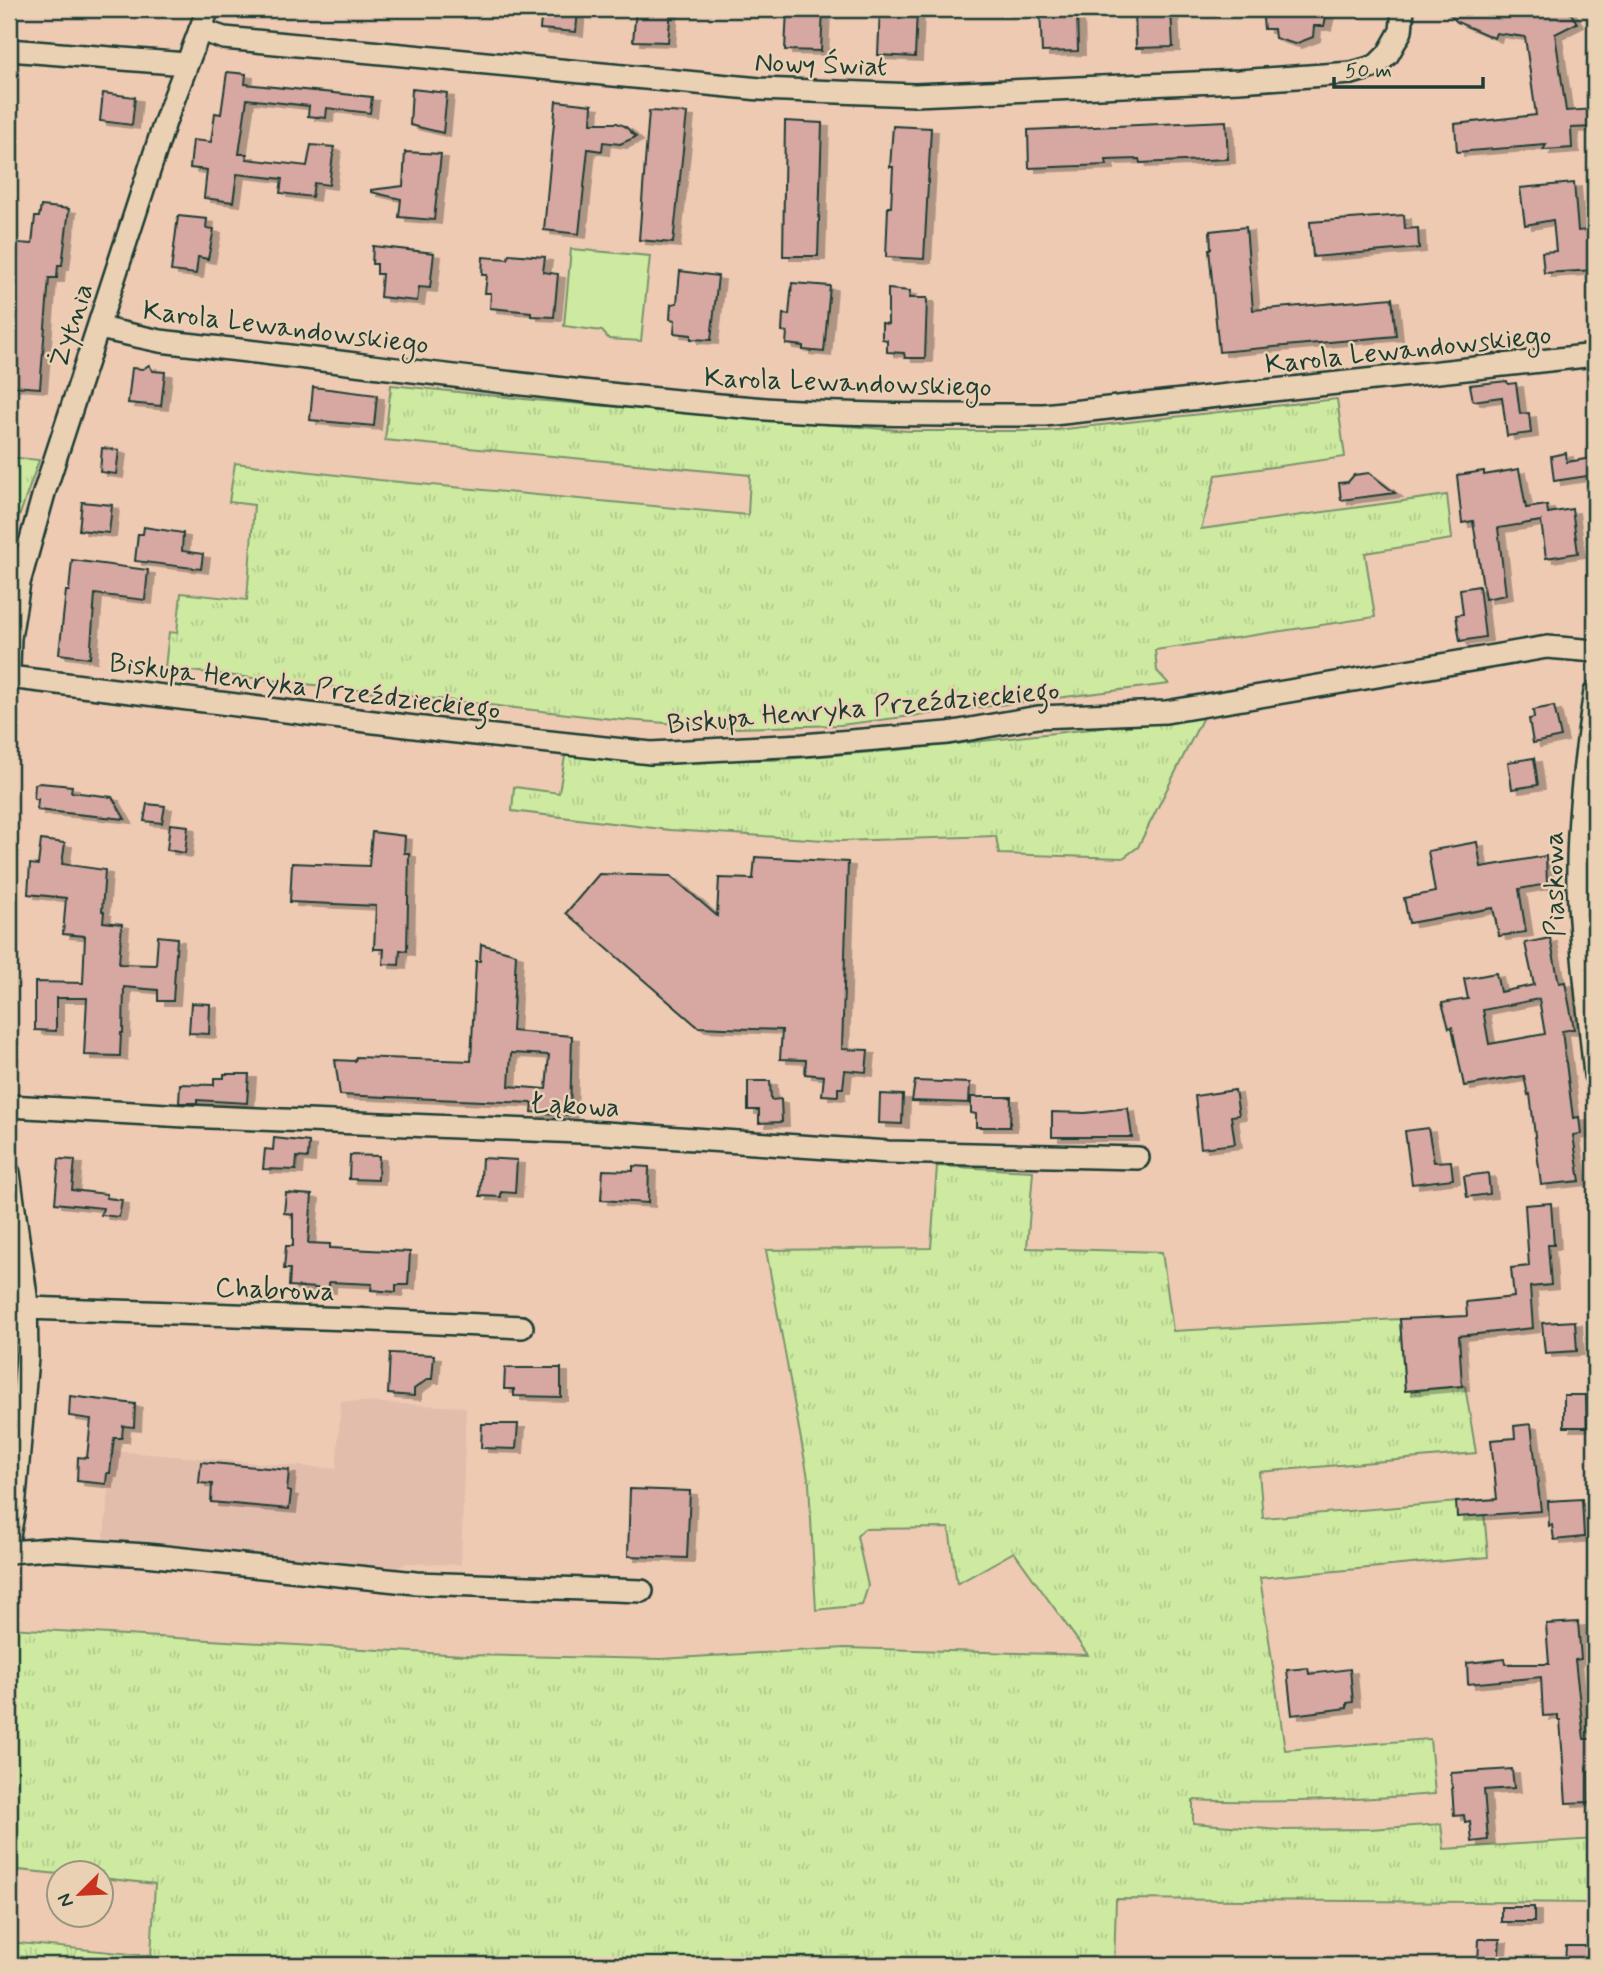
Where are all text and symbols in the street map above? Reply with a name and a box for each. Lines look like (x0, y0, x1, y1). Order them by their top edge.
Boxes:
street label: Nowy Świat (754, 44, 888, 86)
scale bar (1334, 46, 1483, 90)
text: 50 m (1345, 57, 1392, 85)
street label: Żytnia (41, 279, 103, 373)
street label: Karola Lewandowskiego (140, 293, 431, 366)
street label: Karola Lewandowskiego (1263, 317, 1554, 386)
street label: Karola Lewandowskiego (703, 360, 992, 409)
street label: Biskupa Henryka Przeździeckiego (107, 645, 502, 733)
street label: Biskupa Henryka Przeździeckiego (665, 673, 1061, 747)
street label: Piaskowa (1536, 831, 1575, 937)
street label: Łąkowa (529, 1086, 621, 1127)
street label: Chabrowa (214, 1270, 336, 1311)
north arrow (46, 1858, 116, 1928)
text: N (52, 1889, 80, 1911)

